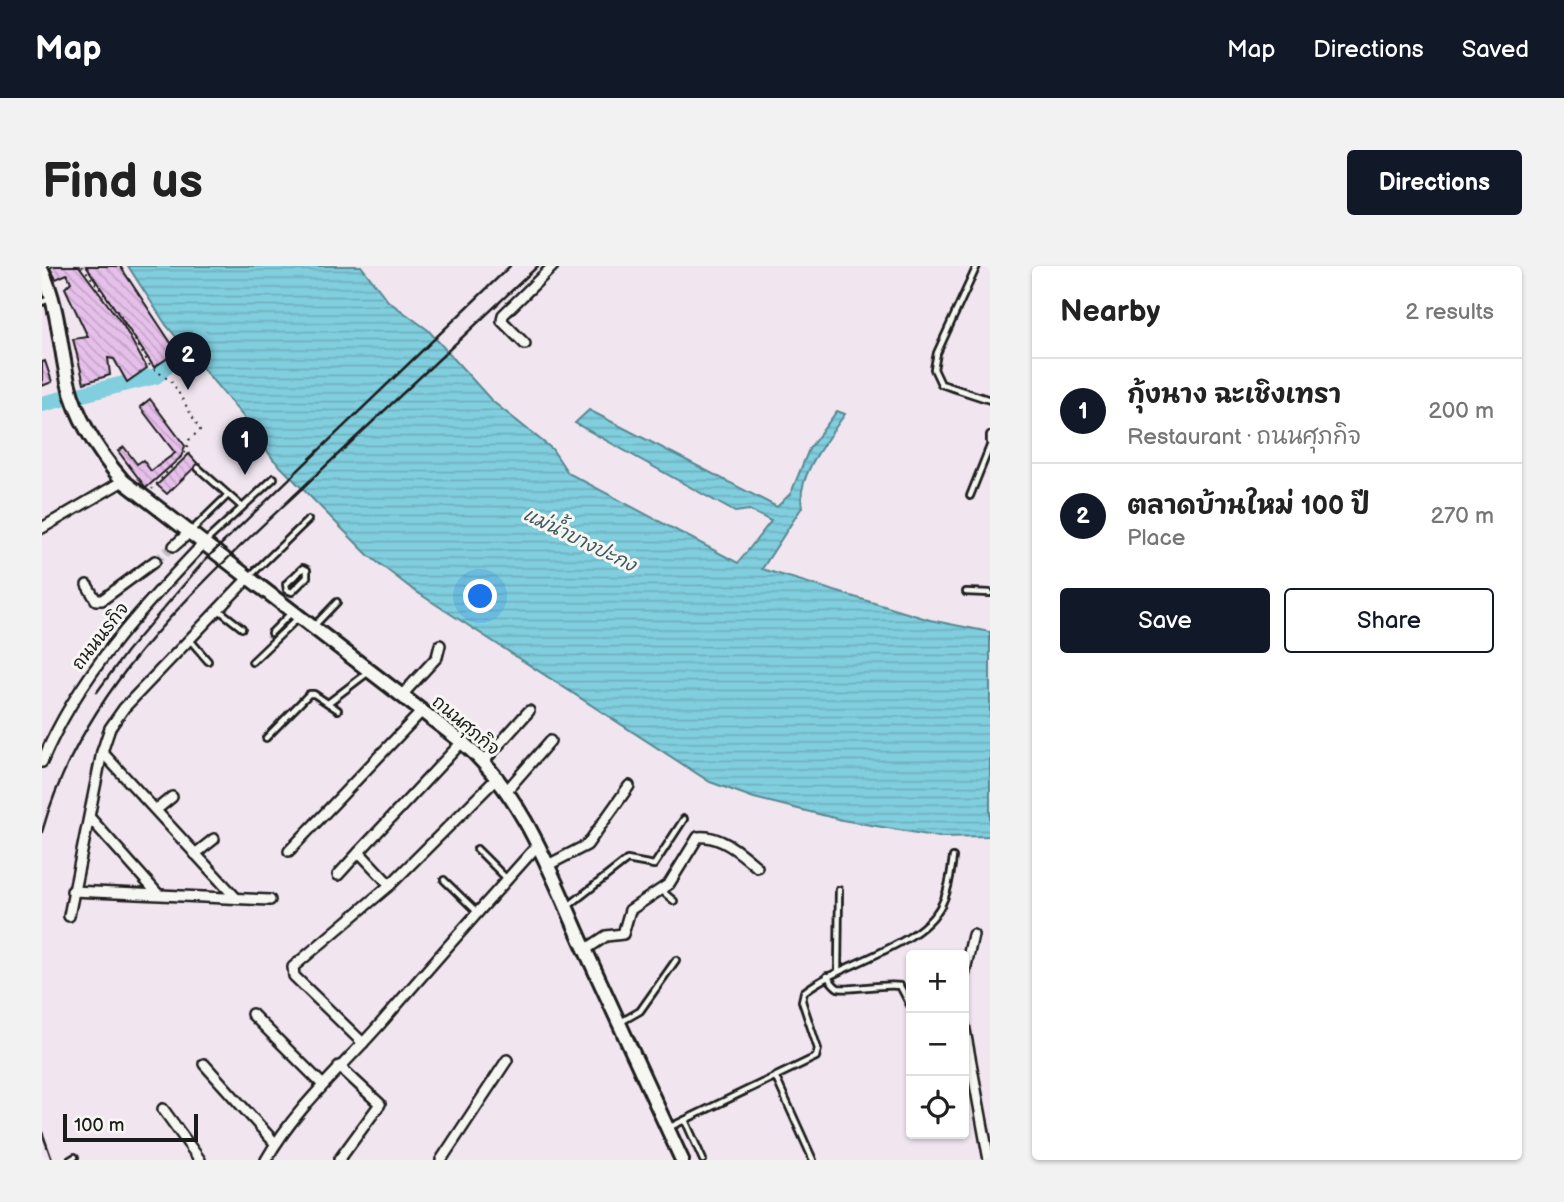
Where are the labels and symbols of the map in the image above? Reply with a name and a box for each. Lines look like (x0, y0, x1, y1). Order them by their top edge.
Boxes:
pin: 2 (165, 332, 211, 390)
pin: 1 (222, 417, 268, 475)
water label: แม่น้ำบางปะกง (519, 497, 643, 578)
your location (463, 579, 497, 613)
street label: ถนนนรกิจ (67, 598, 133, 674)
street label: ถนนศุภกิจ (426, 690, 504, 762)
scale bar (63, 1111, 198, 1143)

